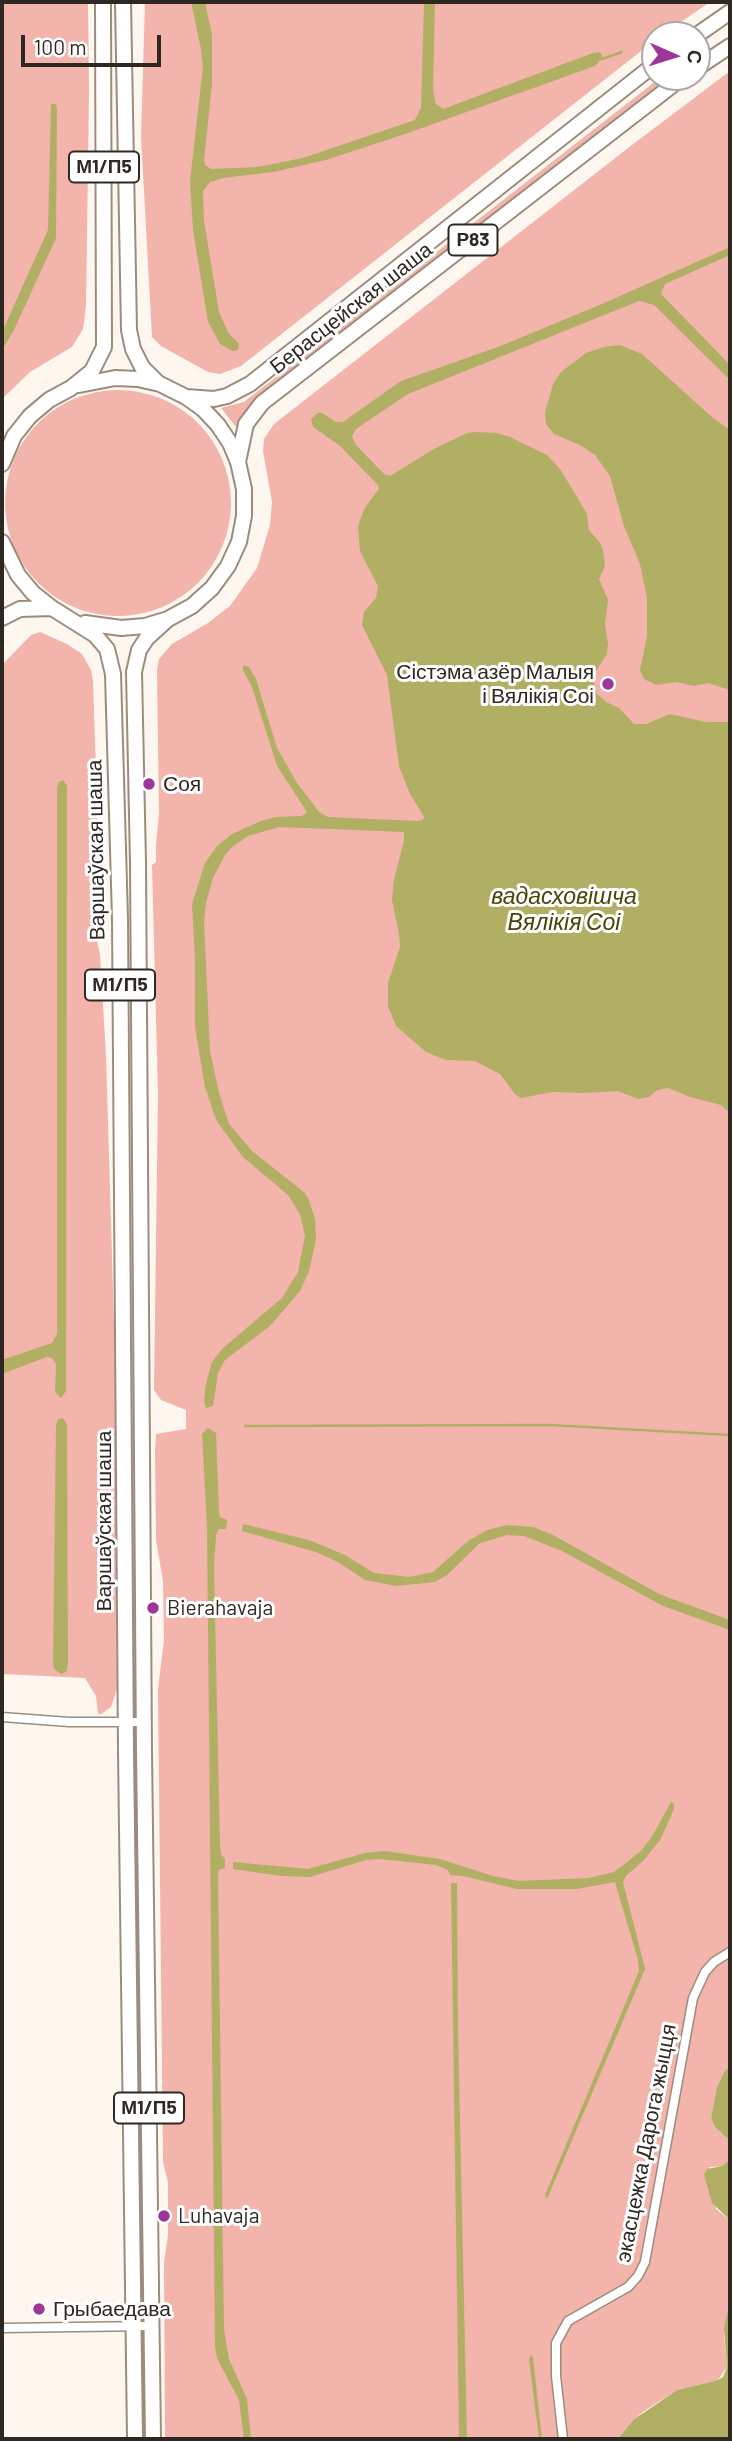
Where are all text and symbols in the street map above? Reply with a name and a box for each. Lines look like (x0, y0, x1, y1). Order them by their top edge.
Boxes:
scale bar (24, 21, 164, 65)
north arrow (641, 21, 711, 91)
text: 100 m (34, 34, 87, 59)
text: С (684, 50, 707, 64)
road number: М1/П5 (69, 152, 139, 182)
road number: Р83 (448, 224, 498, 256)
street label: Берасцейская шаша (265, 237, 437, 379)
place label: Сістэма азёр Малыя і Вялікія Соі (396, 659, 594, 709)
marker: Сістэма азёр Малыя і Вялікія Соі (600, 676, 616, 692)
street label: Варшаўская шаша (82, 759, 110, 941)
place label: Соя (163, 771, 201, 797)
marker: Соя (141, 776, 157, 792)
water label: вадасховішча Вялікія Соі (491, 882, 637, 936)
road number: М1/П5 (85, 970, 155, 1001)
street label: Варшаўская шаша (91, 1431, 117, 1611)
place label: Bierahavaja (167, 1595, 273, 1621)
marker: Bierahavaja (145, 1600, 161, 1616)
street label: экасцежка Дарога жыцця (611, 2022, 681, 2264)
road number: М1/П5 (114, 2092, 184, 2124)
place label: Luhavaja (178, 2203, 259, 2229)
marker: Luhavaja (156, 2208, 172, 2224)
place label: Грыбаедава (53, 2296, 171, 2322)
marker: Грыбаедава (31, 2301, 47, 2317)

